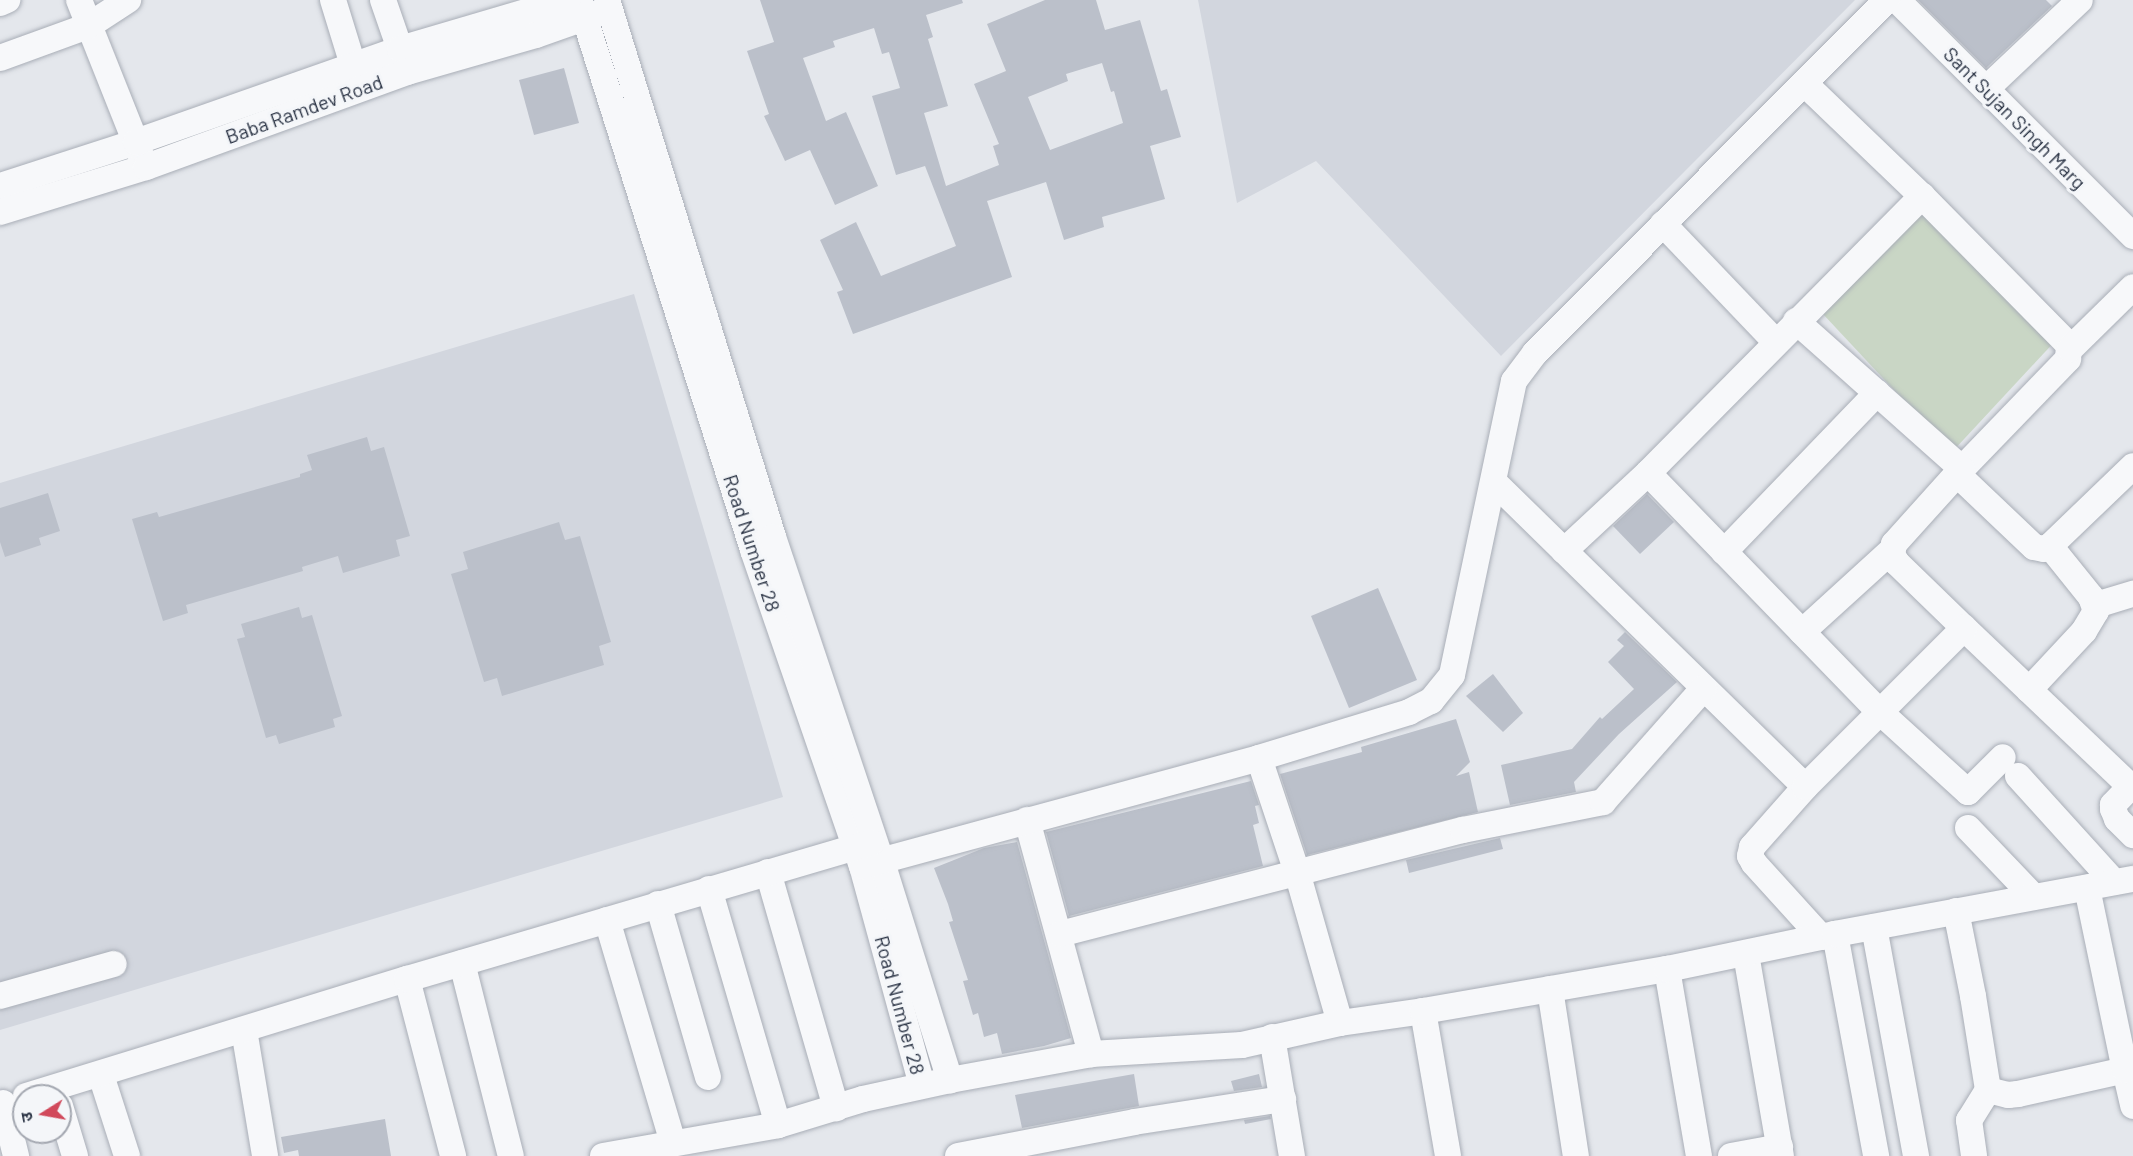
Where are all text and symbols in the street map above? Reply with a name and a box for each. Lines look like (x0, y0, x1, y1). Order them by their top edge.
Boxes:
street label: Sant Sujan Singh Marg (1939, 42, 2091, 194)
street label: Baba Ramdev Road (222, 69, 386, 149)
street label: Road Number 28 (719, 471, 785, 615)
street label: Road Number 28 (870, 933, 930, 1077)
north arrow (12, 1084, 72, 1144)
text: उ (16, 1111, 36, 1124)

